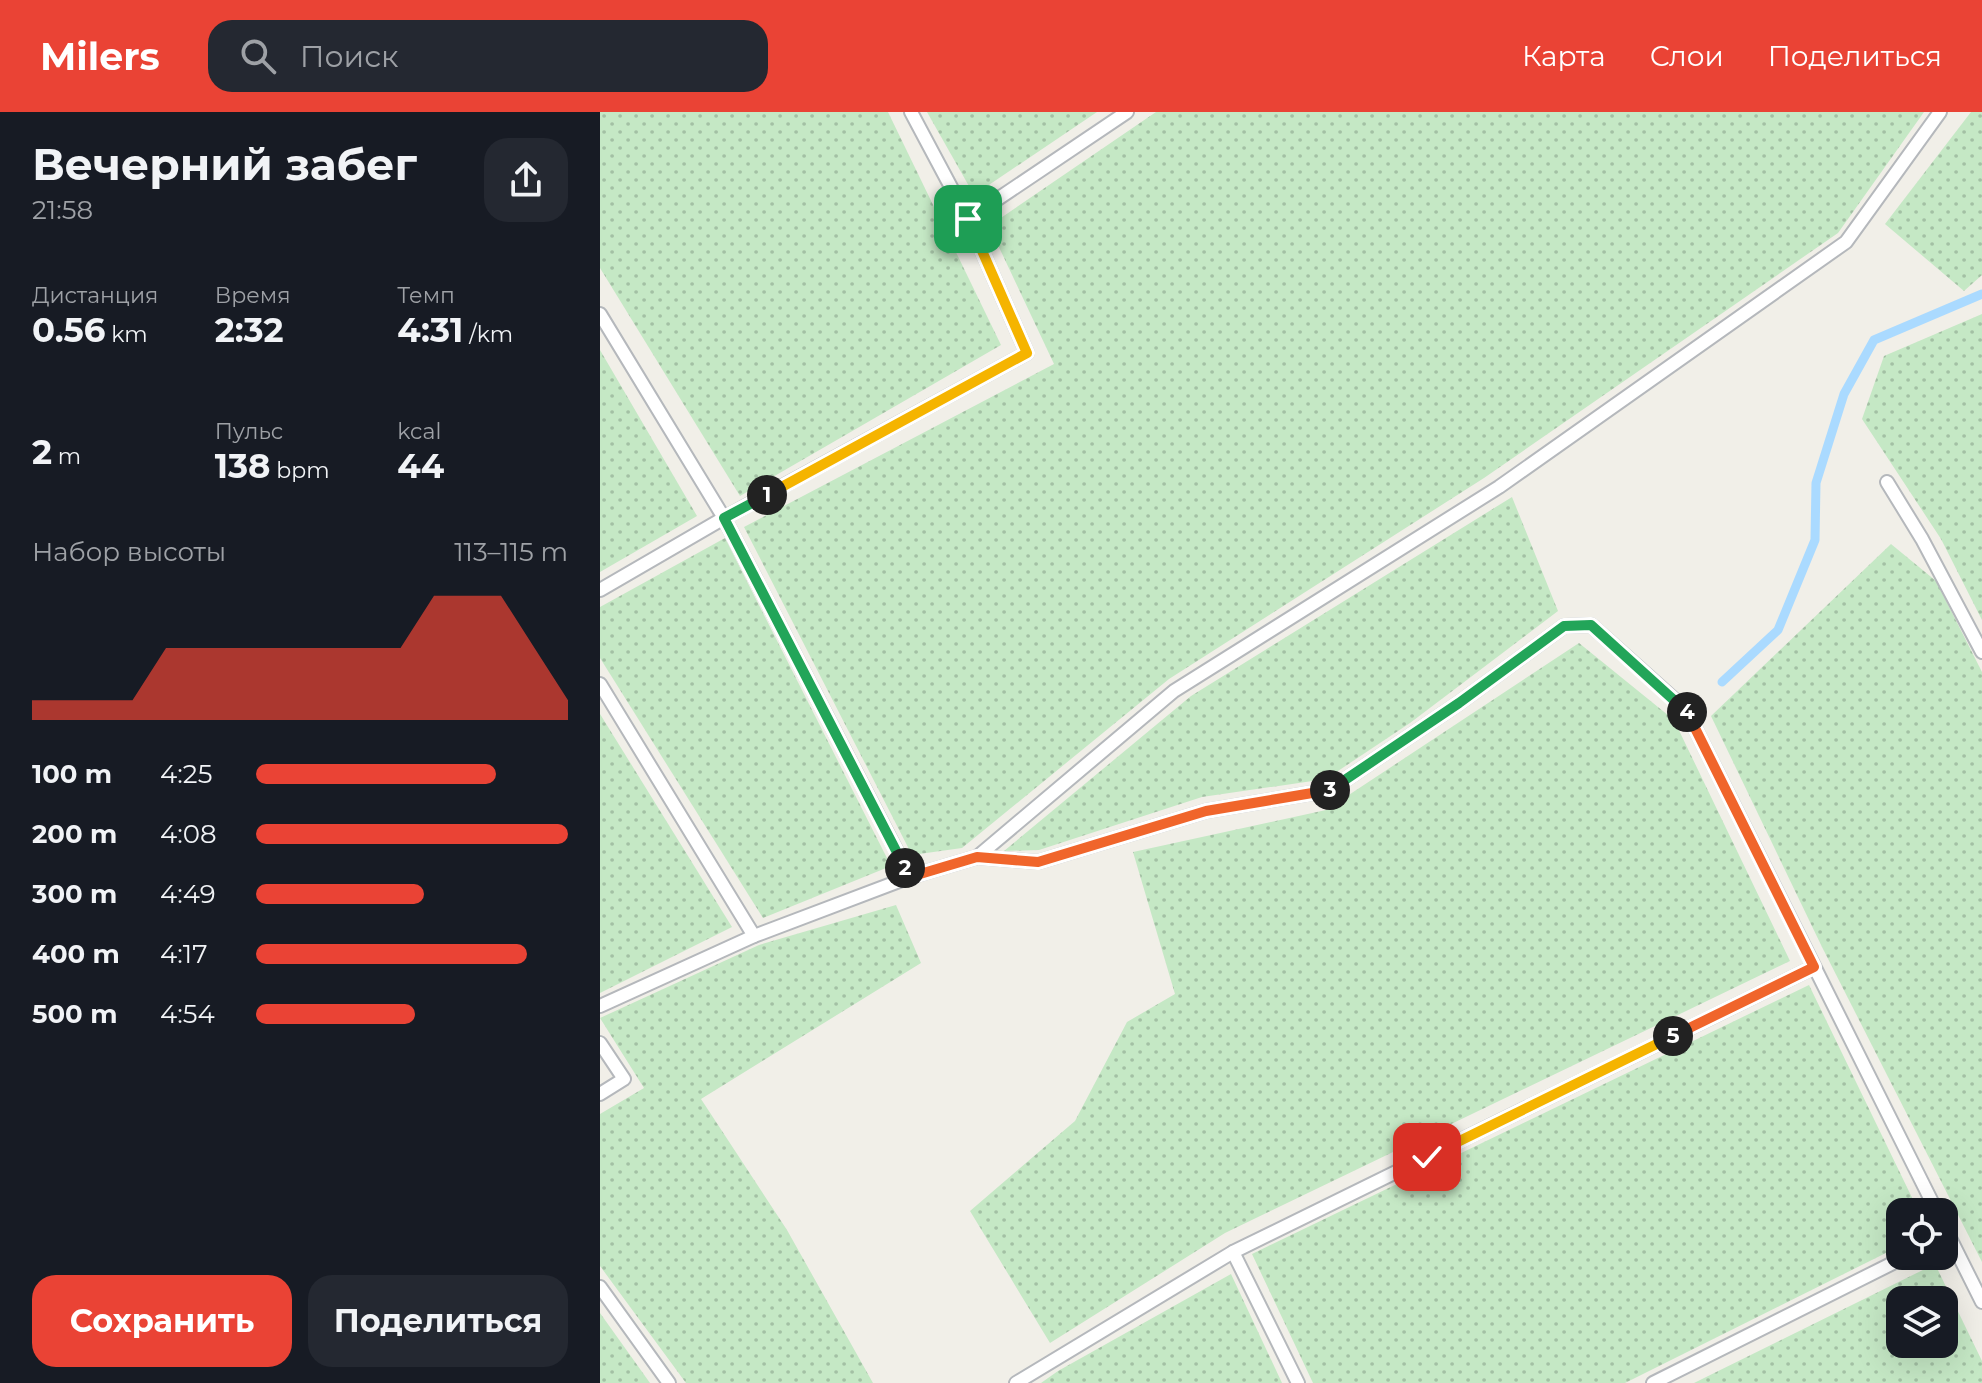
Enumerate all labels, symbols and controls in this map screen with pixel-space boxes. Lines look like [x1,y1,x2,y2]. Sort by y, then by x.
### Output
search box [208,20,768,92]
text: Milers [40,33,160,80]
icon: search [236,34,280,78]
text: Поиск [300,38,399,75]
text: Карта [1522,39,1606,73]
text: Слои [1650,39,1724,73]
text: Поделиться [1768,39,1942,73]
text: Вечерний забег [32,137,417,191]
button: share [484,138,568,222]
pin [934,185,1002,253]
text: 21:58 [32,194,93,226]
icon: arrive [946,197,990,241]
text: Дистанция [32,282,158,309]
text: Время [215,282,291,309]
text: Темп [397,282,455,309]
text: 0.56 [32,309,105,351]
text: 2:32 [215,309,284,351]
text: 4:31 [397,309,463,351]
text: km [105,321,148,348]
text: /km [463,321,513,348]
text: Пульс [215,418,283,445]
text: kcal [397,418,441,445]
text: 2 [32,431,52,473]
text: m [52,443,81,470]
text: 138 [215,445,271,487]
text: 44 [397,445,444,487]
text: bpm [271,457,330,484]
pin: 1 [747,475,787,515]
text: 1 [763,481,771,508]
text: Набор высоты [32,536,226,568]
text: 113–115 m [454,536,568,568]
pin: 4 [1667,692,1707,732]
text: 4 [1679,698,1695,725]
text: 100 m [32,758,112,790]
text: 4:25 [160,758,212,790]
pin: 3 [1310,770,1350,810]
text: 3 [1323,776,1337,803]
text: 200 m [32,818,117,850]
text: 4:08 [160,818,217,850]
pin: 2 [885,848,925,888]
text: 2 [899,854,911,881]
text: 300 m [32,878,117,910]
text: 4:49 [160,878,216,910]
text: 400 m [32,938,120,970]
text: 4:17 [160,938,208,970]
text: 500 m [32,998,117,1030]
text: 4:54 [160,998,215,1030]
pin: 5 [1653,1016,1693,1056]
text: 5 [1666,1022,1680,1049]
pin [1393,1123,1461,1191]
icon: check [1405,1135,1449,1179]
map controls [1886,1198,1958,1358]
button: locate [1886,1198,1958,1270]
button: Сохранить [32,1275,292,1367]
button: Поделиться [308,1275,568,1367]
button: layers [1886,1286,1958,1358]

